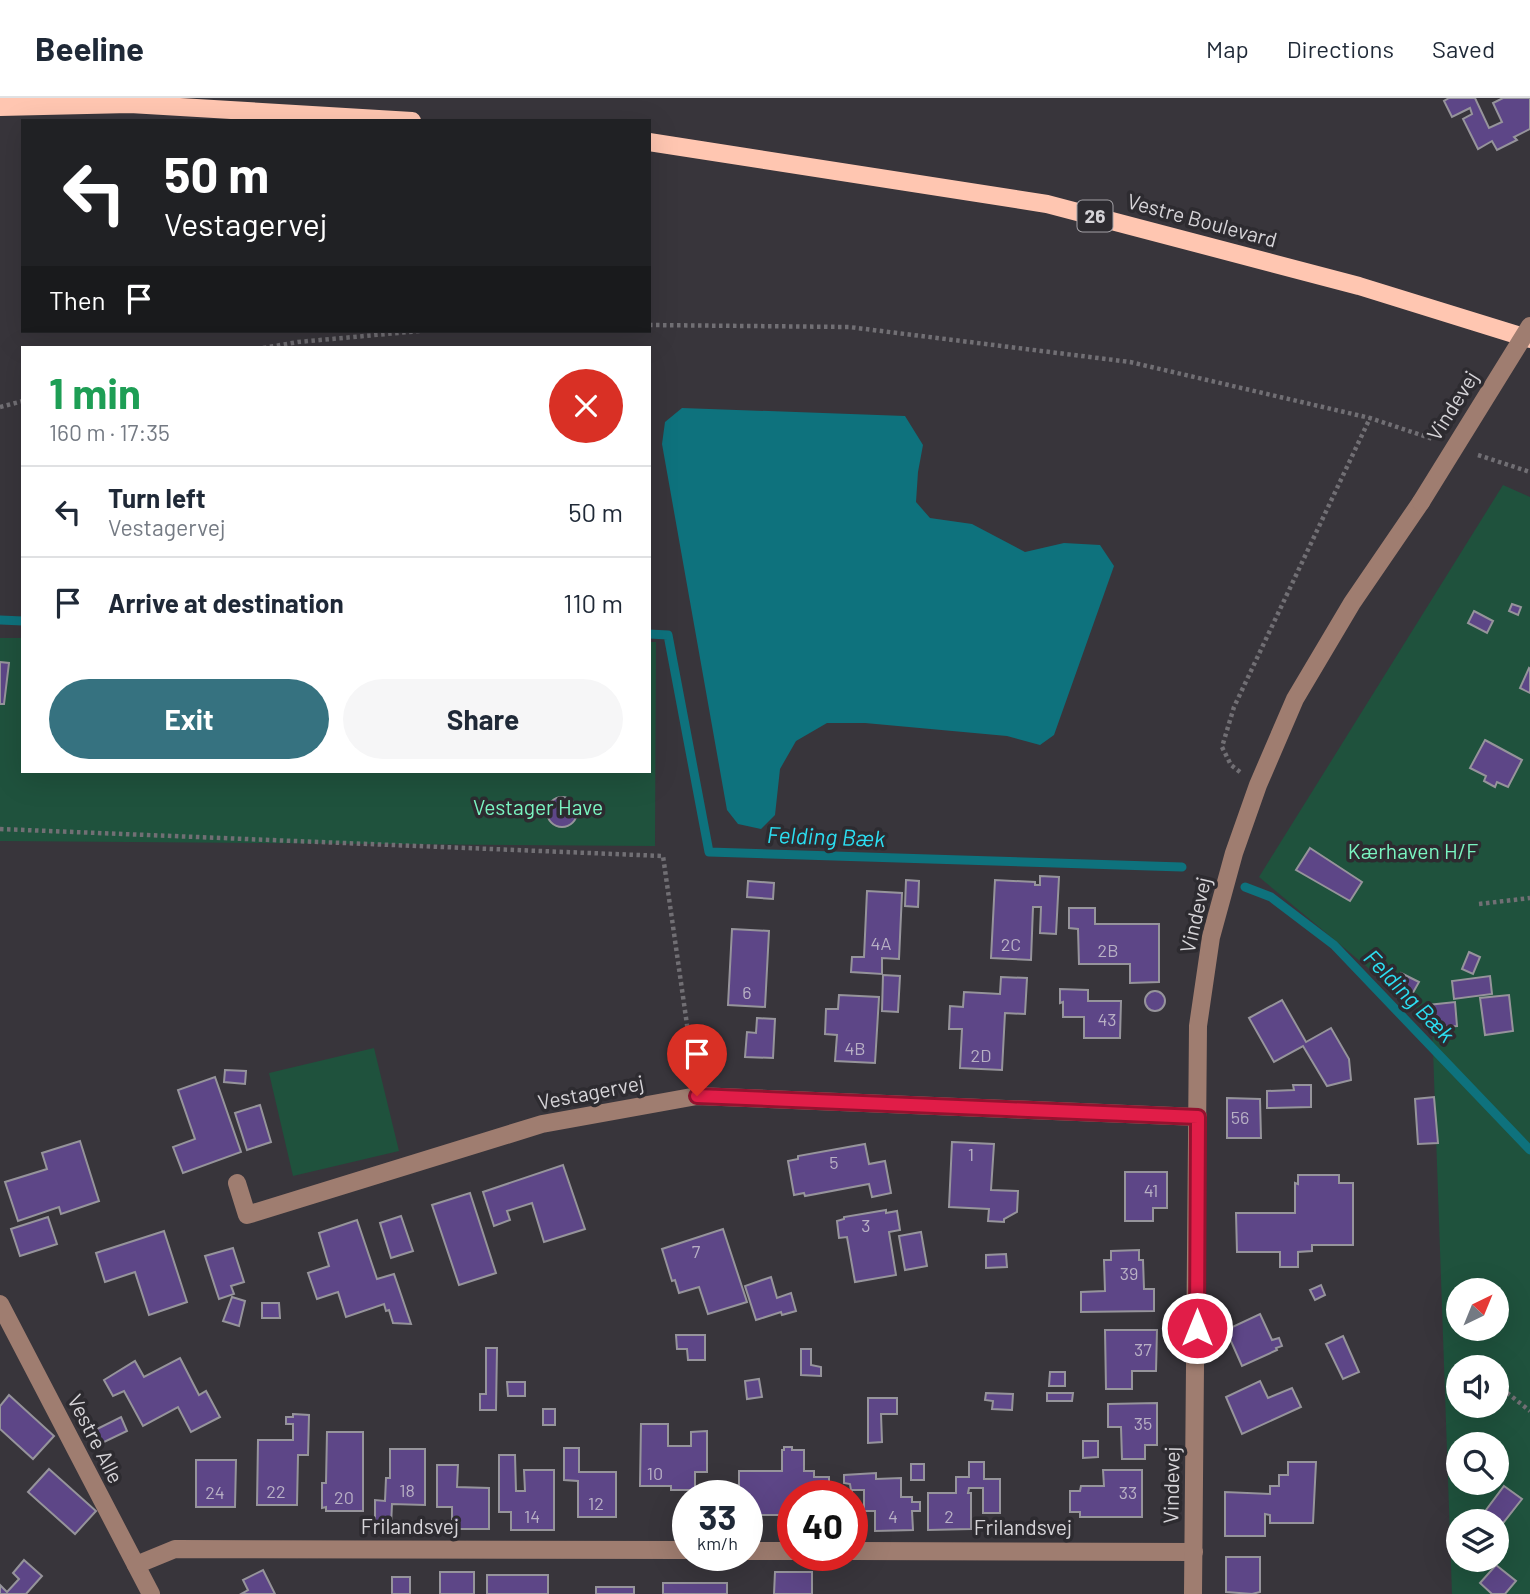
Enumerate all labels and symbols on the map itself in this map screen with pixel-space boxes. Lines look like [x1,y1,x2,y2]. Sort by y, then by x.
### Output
street label: Vestre Boulevard [1125,188,1280,252]
road number: 26 [1078,200,1112,232]
street label: Vindevej [1421,366,1483,445]
park label: Vestager Have [473,794,603,819]
water label: Felding Bæk [766,820,886,852]
park label: Kærhaven H/F [1348,838,1478,863]
street label: Vindevej [1174,874,1215,955]
house number: 4A [871,932,891,954]
house number: 2C [1001,933,1021,955]
house number: 2B [1098,939,1118,961]
water label: Felding Bæk [1358,943,1461,1048]
house number: 6 [742,981,752,1003]
house number: 43 [1097,1008,1117,1030]
pin [667,1024,727,1096]
house number: 4B [844,1037,866,1059]
house number: 2D [971,1044,991,1066]
street label: Vestagervej [536,1069,646,1114]
house number: 56 [1231,1106,1249,1128]
house number: 1 [968,1143,974,1165]
house number: 5 [829,1151,839,1173]
house number: 41 [1144,1179,1158,1201]
house number: 3 [861,1214,871,1236]
house number: 7 [692,1240,701,1262]
house number: 39 [1120,1262,1138,1284]
north arrow [1446,1278,1508,1340]
position arrow [1160,1291,1234,1365]
house number: 37 [1134,1338,1152,1360]
street label: Vestre Alle [63,1390,129,1487]
house number: 35 [1134,1412,1152,1434]
street label: Vindevej [1157,1446,1184,1524]
house number: 10 [647,1462,663,1484]
house number: 18 [399,1479,415,1501]
house number: 22 [266,1480,286,1502]
speed limit sign: 40 [777,1480,868,1571]
house number: 24 [205,1481,225,1503]
house number: 33 [1119,1481,1137,1503]
house number: 20 [334,1486,354,1508]
house number: 12 [588,1492,604,1514]
house number: 14 [524,1505,540,1527]
house number: 4 [888,1505,898,1527]
house number: 2 [944,1505,954,1527]
street label: Frilandsvej [361,1513,459,1538]
street label: Frilandsvej [974,1514,1072,1539]

